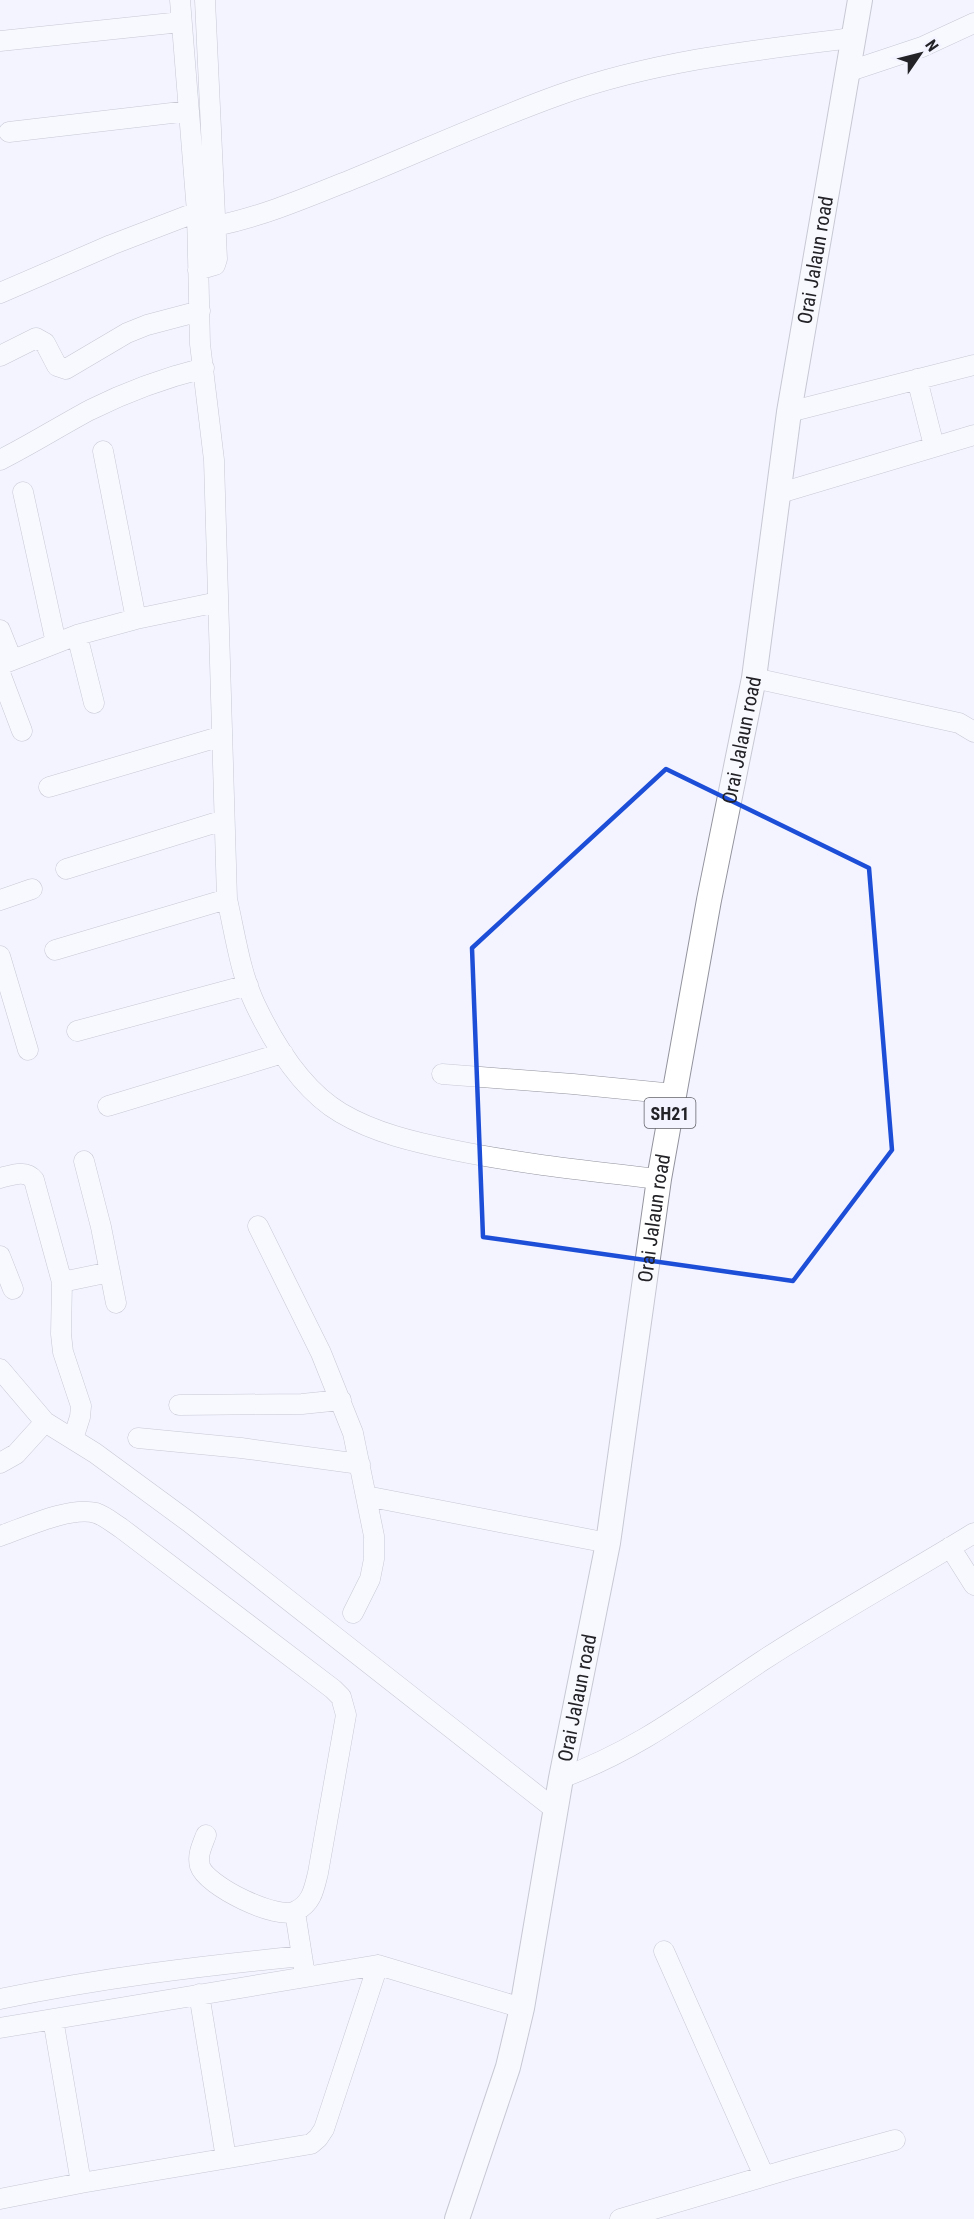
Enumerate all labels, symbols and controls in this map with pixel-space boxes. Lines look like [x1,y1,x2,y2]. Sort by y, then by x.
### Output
north arrow [890,24,950,84]
text: N [921,36,942,55]
street label: Orai Jalaun road [792,194,838,326]
street label: Orai Jalaun road [717,674,766,806]
road number: SH21 [644,1098,696,1128]
street label: Orai Jalaun road [633,1152,675,1284]
street label: Orai Jalaun road [553,1632,601,1764]

